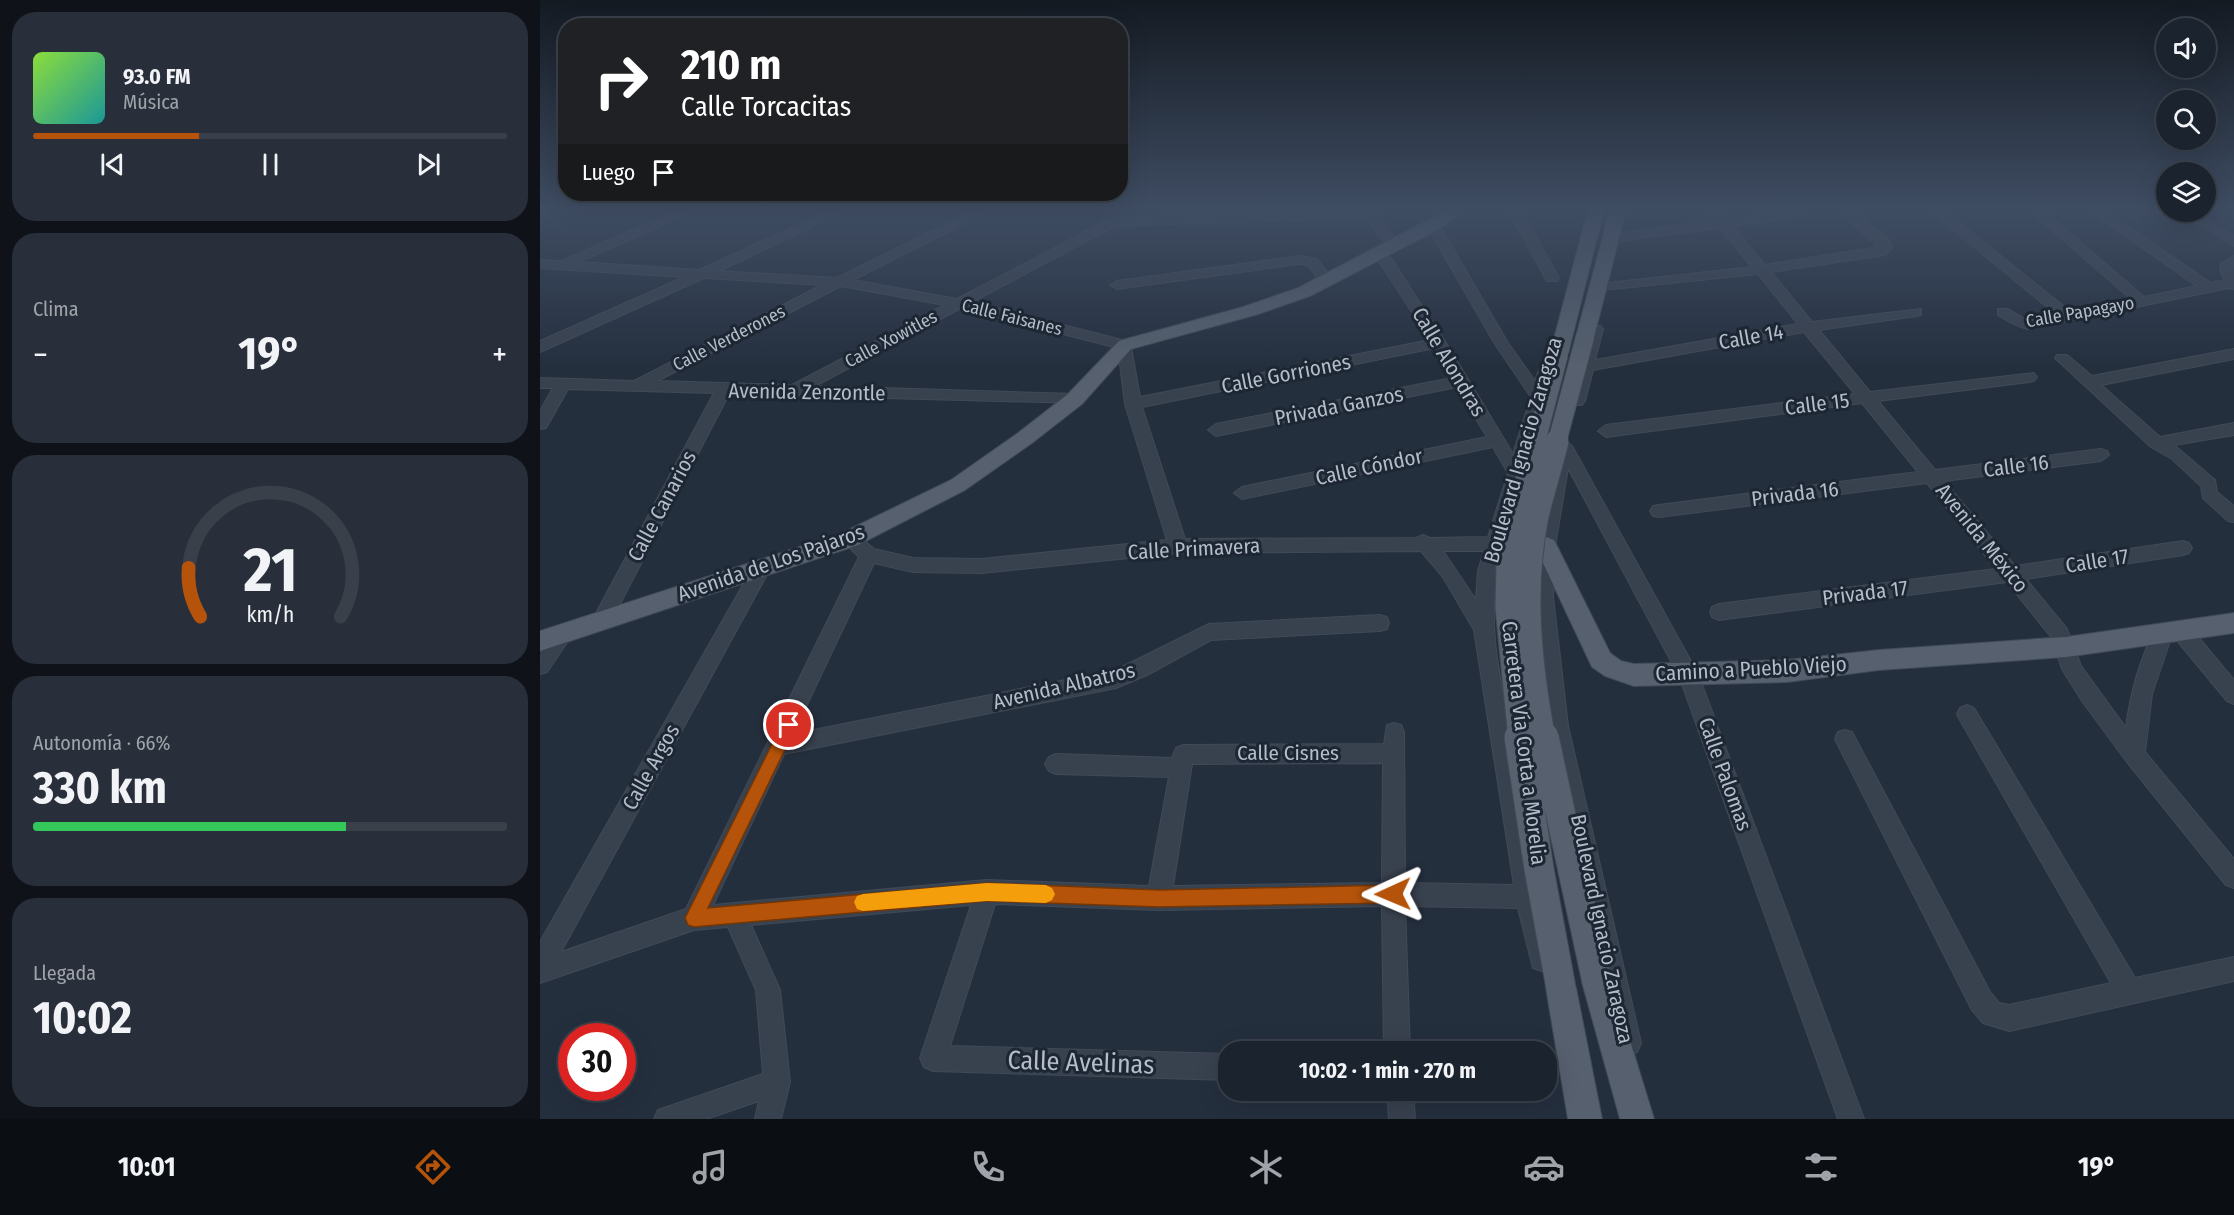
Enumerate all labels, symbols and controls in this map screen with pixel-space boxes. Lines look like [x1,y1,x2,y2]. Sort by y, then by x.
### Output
map controls [2156,18,2216,222]
button: sound [2156,18,2216,78]
text: 210 m [681,40,781,90]
icon: right [582,42,660,120]
text: 93.0 FM [123,63,191,90]
text: Música [123,90,179,114]
button: search [2156,90,2216,150]
text: Calle Torcacitas [681,91,851,123]
icon: previous [96,148,129,181]
icon: pause [254,148,287,181]
icon: next [412,148,445,181]
icon: arrive [647,156,680,189]
text: Luego [582,159,635,186]
button: layers [2156,162,2216,222]
street label: Calle Papagayo [2024,292,2136,332]
street label: Calle Faisanes [959,294,1065,340]
text: Clima [33,297,78,321]
street label: Calle Verderones [669,300,789,376]
street label: Calle Alondras [1406,303,1492,421]
street label: Calle Xowitles [841,305,941,373]
street label: Calle 14 [1717,319,1785,355]
text: 19° [238,327,302,381]
street label: Boulevard Ignacio Zaragoza [1478,334,1568,566]
text: − [33,335,48,375]
text: + [492,335,507,375]
street label: Calle Gorriones [1219,349,1353,399]
street label: Avenida Zenzontle [728,378,886,406]
street label: Privada Ganzos [1272,381,1406,431]
street label: Calle 15 [1783,387,1851,421]
street label: Calle Cóndor [1313,443,1426,491]
street label: Calle Canarios [622,446,702,566]
street label: Calle 16 [1982,449,2050,483]
street label: Privada 16 [1750,476,1840,512]
street label: Avenida México [1930,478,2034,598]
street label: Avenida de Los Pajaros [674,519,868,607]
text: 21 [242,533,297,608]
street label: Calle Primavera [1127,533,1261,565]
street label: Calle 17 [2064,543,2130,579]
street label: Privada 17 [1821,575,1909,611]
text: km/h [246,602,294,628]
street label: Carretera Vía Corta a Morelia [1496,620,1552,866]
street label: Camino a Pueblo Viejo [1655,651,1847,687]
street label: Avenida Albatros [990,657,1138,715]
pin [763,699,814,750]
icon: arrive [772,708,805,741]
street label: Calle Palomas [1693,714,1757,834]
street label: Calle Argos [617,719,685,815]
text: Autonomía · 66% [33,731,170,755]
street label: Calle Cisnes [1237,740,1339,766]
text: 330 km [33,761,167,815]
street label: Boulevard Ignacio Zaragoza [1565,812,1639,1046]
position arrow [1361,862,1425,926]
text: Llegada [33,961,96,985]
text: 10:02 [33,991,132,1045]
speed limit sign: 30 [558,1023,636,1101]
street label: Calle Avelinas [1007,1044,1155,1081]
text: 10:02 · 1 min · 270 m [1299,1057,1476,1084]
icon: directions [412,1146,454,1188]
icon: music [689,1146,731,1188]
icon: phone [967,1146,1009,1188]
icon: climate [1245,1146,1287,1188]
icon: car [1523,1146,1565,1188]
icon: filters [1800,1146,1842,1188]
text: 10:01 [118,1151,176,1183]
text: 19° [2078,1151,2116,1183]

